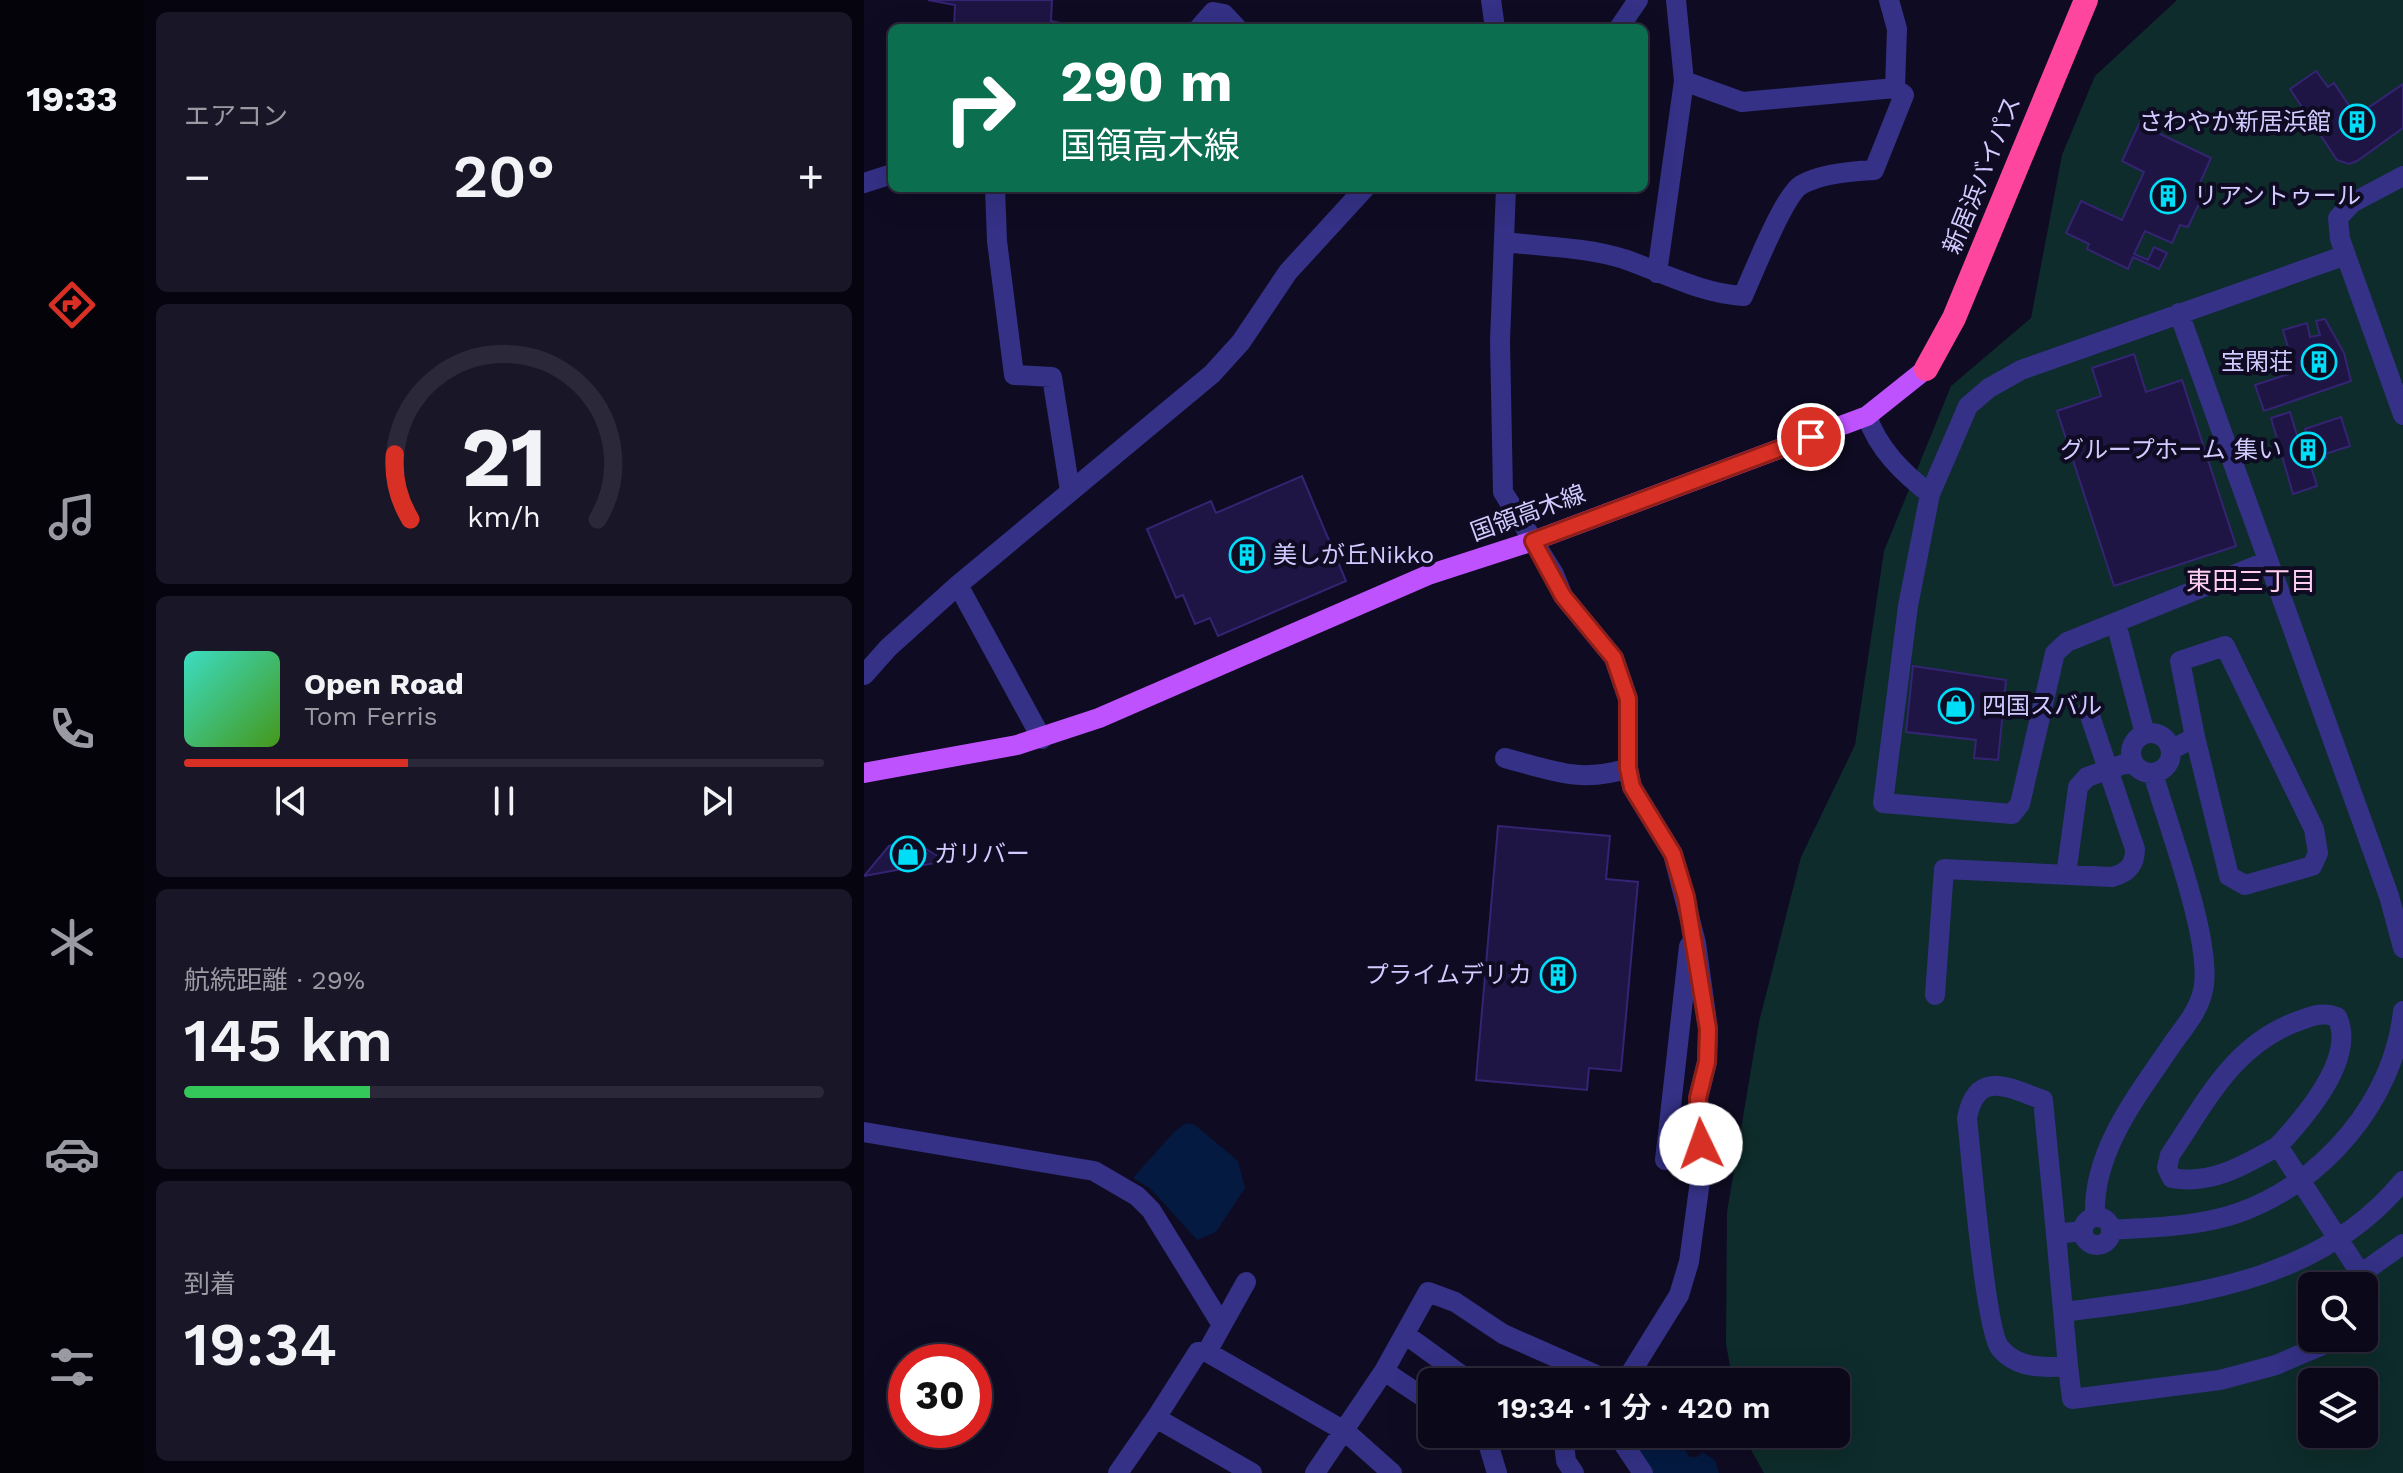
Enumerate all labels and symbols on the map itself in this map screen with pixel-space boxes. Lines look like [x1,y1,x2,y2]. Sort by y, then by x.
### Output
street label: 新居浜バイパス [1938,92,2026,258]
building icon: さわやか新居浜館 [2338,103,2376,141]
place label: さわやか新居浜館 [2139,108,2331,136]
building icon: リアントゥール [2149,177,2187,215]
place label: リアントゥール [2194,182,2361,210]
building icon: 宝閑荘 [2300,343,2338,381]
place label: 宝閑荘 [2221,348,2293,376]
pin [1777,403,1845,471]
building icon: グループホーム 集い [2289,431,2327,469]
place label: グループホーム 集い [2060,436,2282,464]
street label: 国領高木線 [1467,479,1589,547]
building icon: 美しが丘Nikko [1228,536,1266,574]
place label: 美しが丘Nikko [1273,541,1434,569]
district label: 東田三丁目 [2186,566,2316,596]
shop icon: 四国スバル [1937,687,1975,725]
place label: 四国スバル [1982,692,2102,720]
shop icon: ガリバー [889,835,927,873]
place label: ガリバー [934,840,1030,868]
building icon: プライムデリカ [1539,956,1577,994]
place label: プライムデリカ [1364,961,1532,989]
position arrow [1659,1102,1743,1186]
speed limit sign: 30 [888,1344,992,1448]

